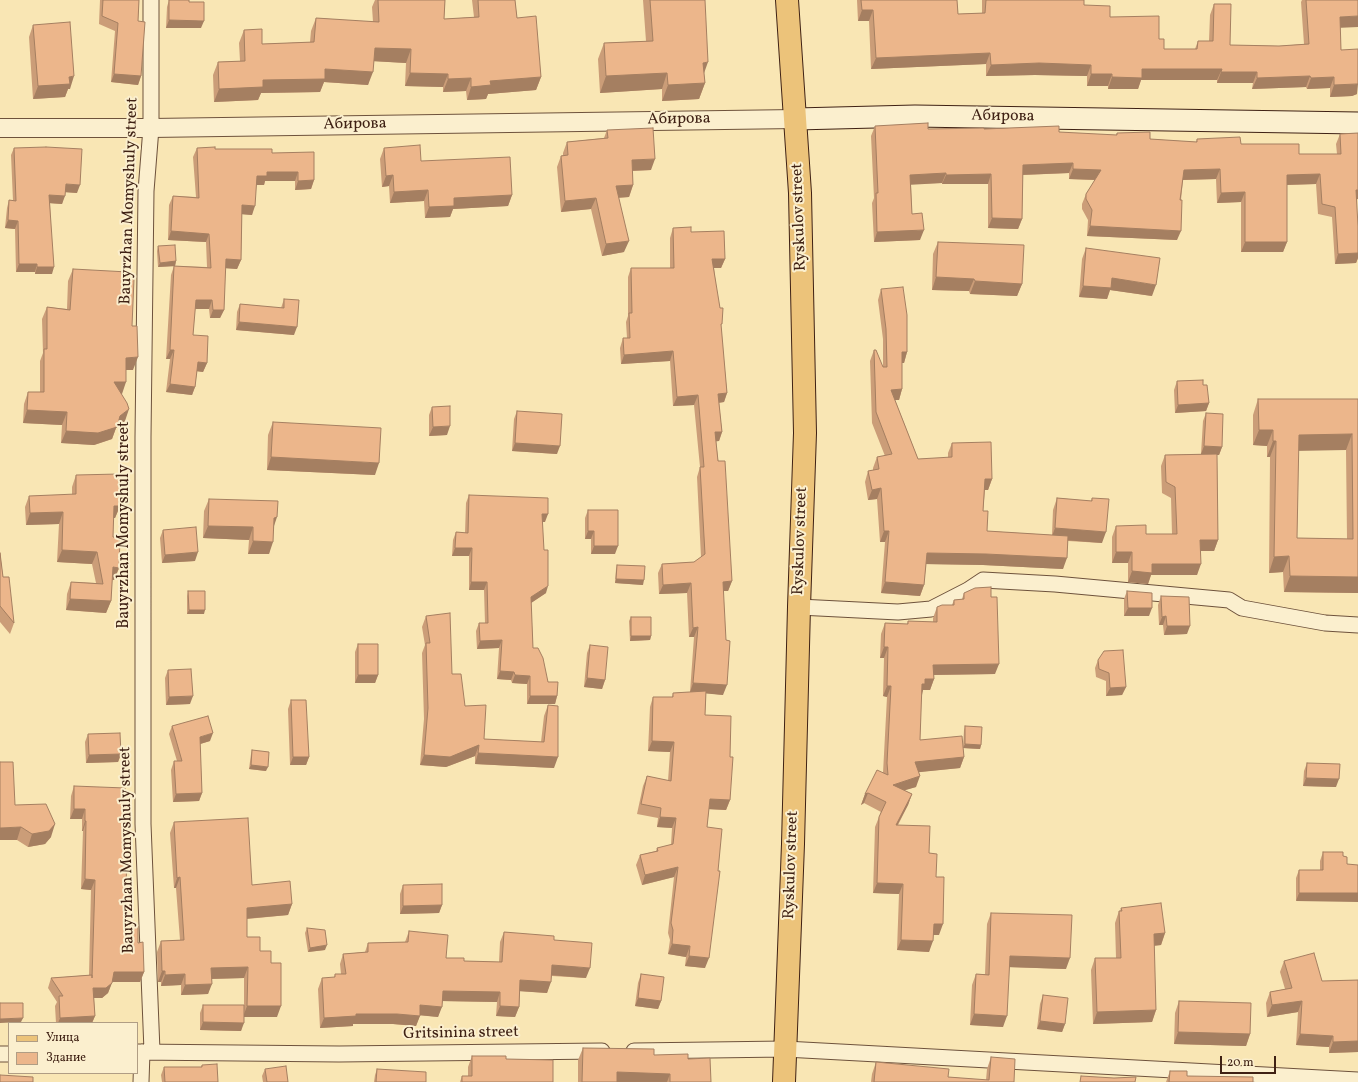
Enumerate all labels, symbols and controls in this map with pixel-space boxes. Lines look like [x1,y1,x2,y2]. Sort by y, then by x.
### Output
street label: Bauyrzhan Momyshuly street [117,97,143,305]
street label: Абирова [971,107,1035,127]
street label: Абирова [647,110,711,130]
street label: Абирова [323,115,387,135]
street label: Ryskulov street [789,163,811,271]
street label: Bauyrzhan Momyshuly street [115,421,135,629]
street label: Ryskulov street [790,487,812,595]
street label: Bauyrzhan Momyshuly street [117,746,139,954]
street label: Ryskulov street [781,811,803,919]
legend [8,1022,138,1074]
street label: Gritsinina street [403,1023,519,1045]
text: Улица [46,1030,79,1046]
scale bar [1222,1048,1278,1074]
text: Здание [46,1050,86,1066]
text: 20 m [1227,1055,1254,1071]

